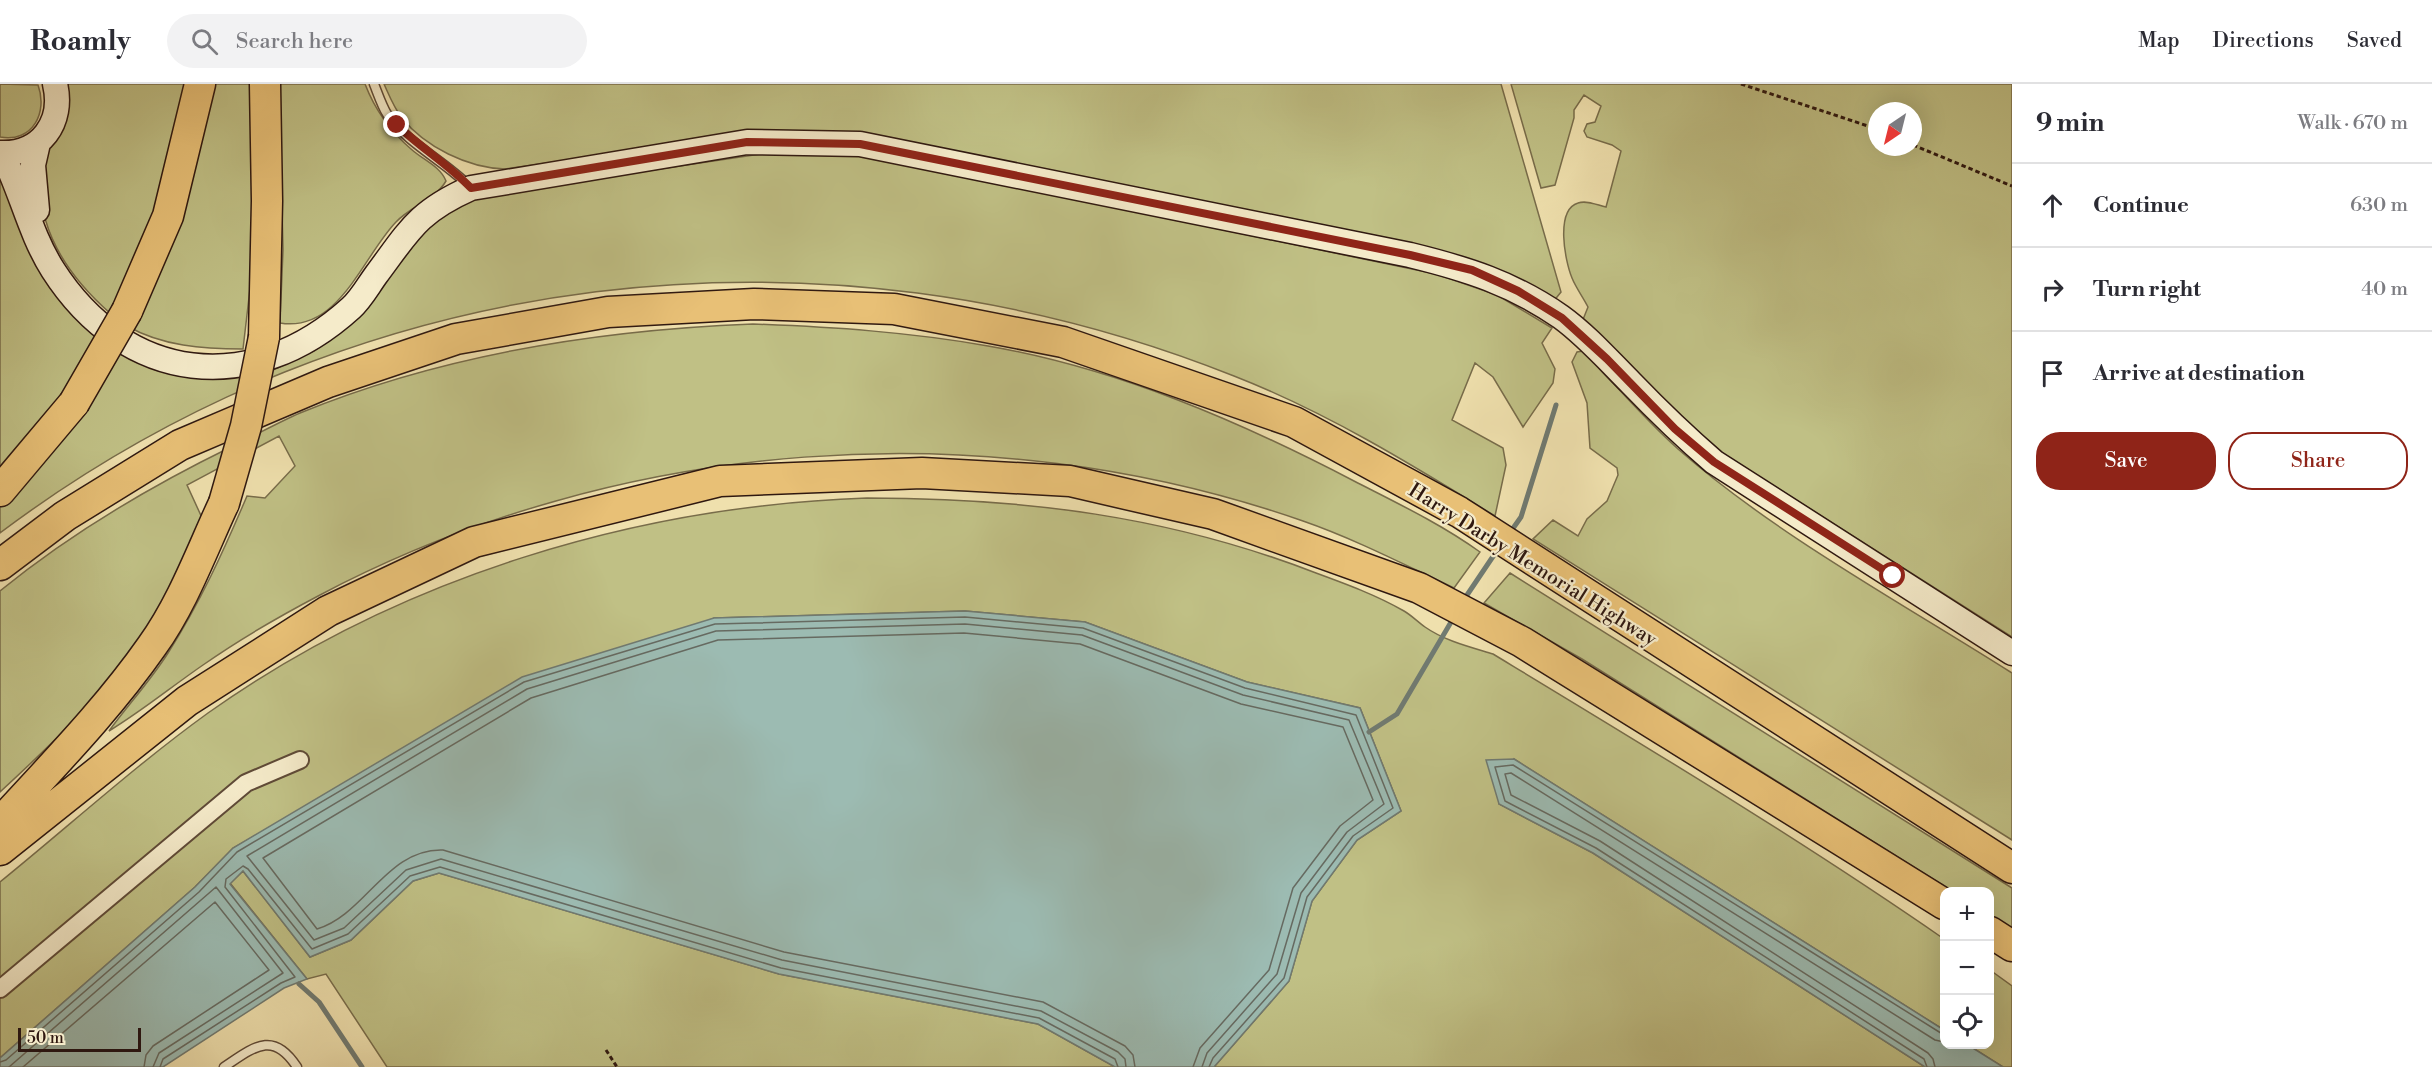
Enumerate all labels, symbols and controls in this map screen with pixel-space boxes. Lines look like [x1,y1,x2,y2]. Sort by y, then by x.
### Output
search box [167,14,587,68]
text: Roamly [30,24,131,59]
icon: search [188,25,221,58]
text: Search here [236,28,353,55]
text: Map [2138,28,2180,54]
text: Directions [2213,28,2314,54]
text: Saved [2347,28,2402,54]
north arrow [1868,102,1922,156]
text: 9 min [2036,107,2104,139]
route end [383,111,409,137]
text: Walk · 670 m [2298,111,2408,136]
icon: ahead [2036,189,2069,222]
text: Continue [2093,192,2189,219]
text: 630 m [2350,193,2408,218]
icon: right [2036,273,2069,306]
text: Turn right [2093,276,2201,303]
text: 40 m [2361,277,2408,302]
icon: arrive [2036,357,2069,390]
text: Arrive at destination [2093,360,2305,387]
button: Save [2036,432,2216,490]
button: Share [2228,432,2408,490]
street label: Harry Darby Memorial Highway [1403,478,1661,652]
route start [1879,562,1905,588]
map controls [1940,887,1994,1049]
button: + [1940,887,1994,941]
button: − [1940,941,1994,995]
button: locate [1940,995,1994,1049]
scale bar [18,1025,141,1052]
text: 50 m [27,1028,64,1048]

